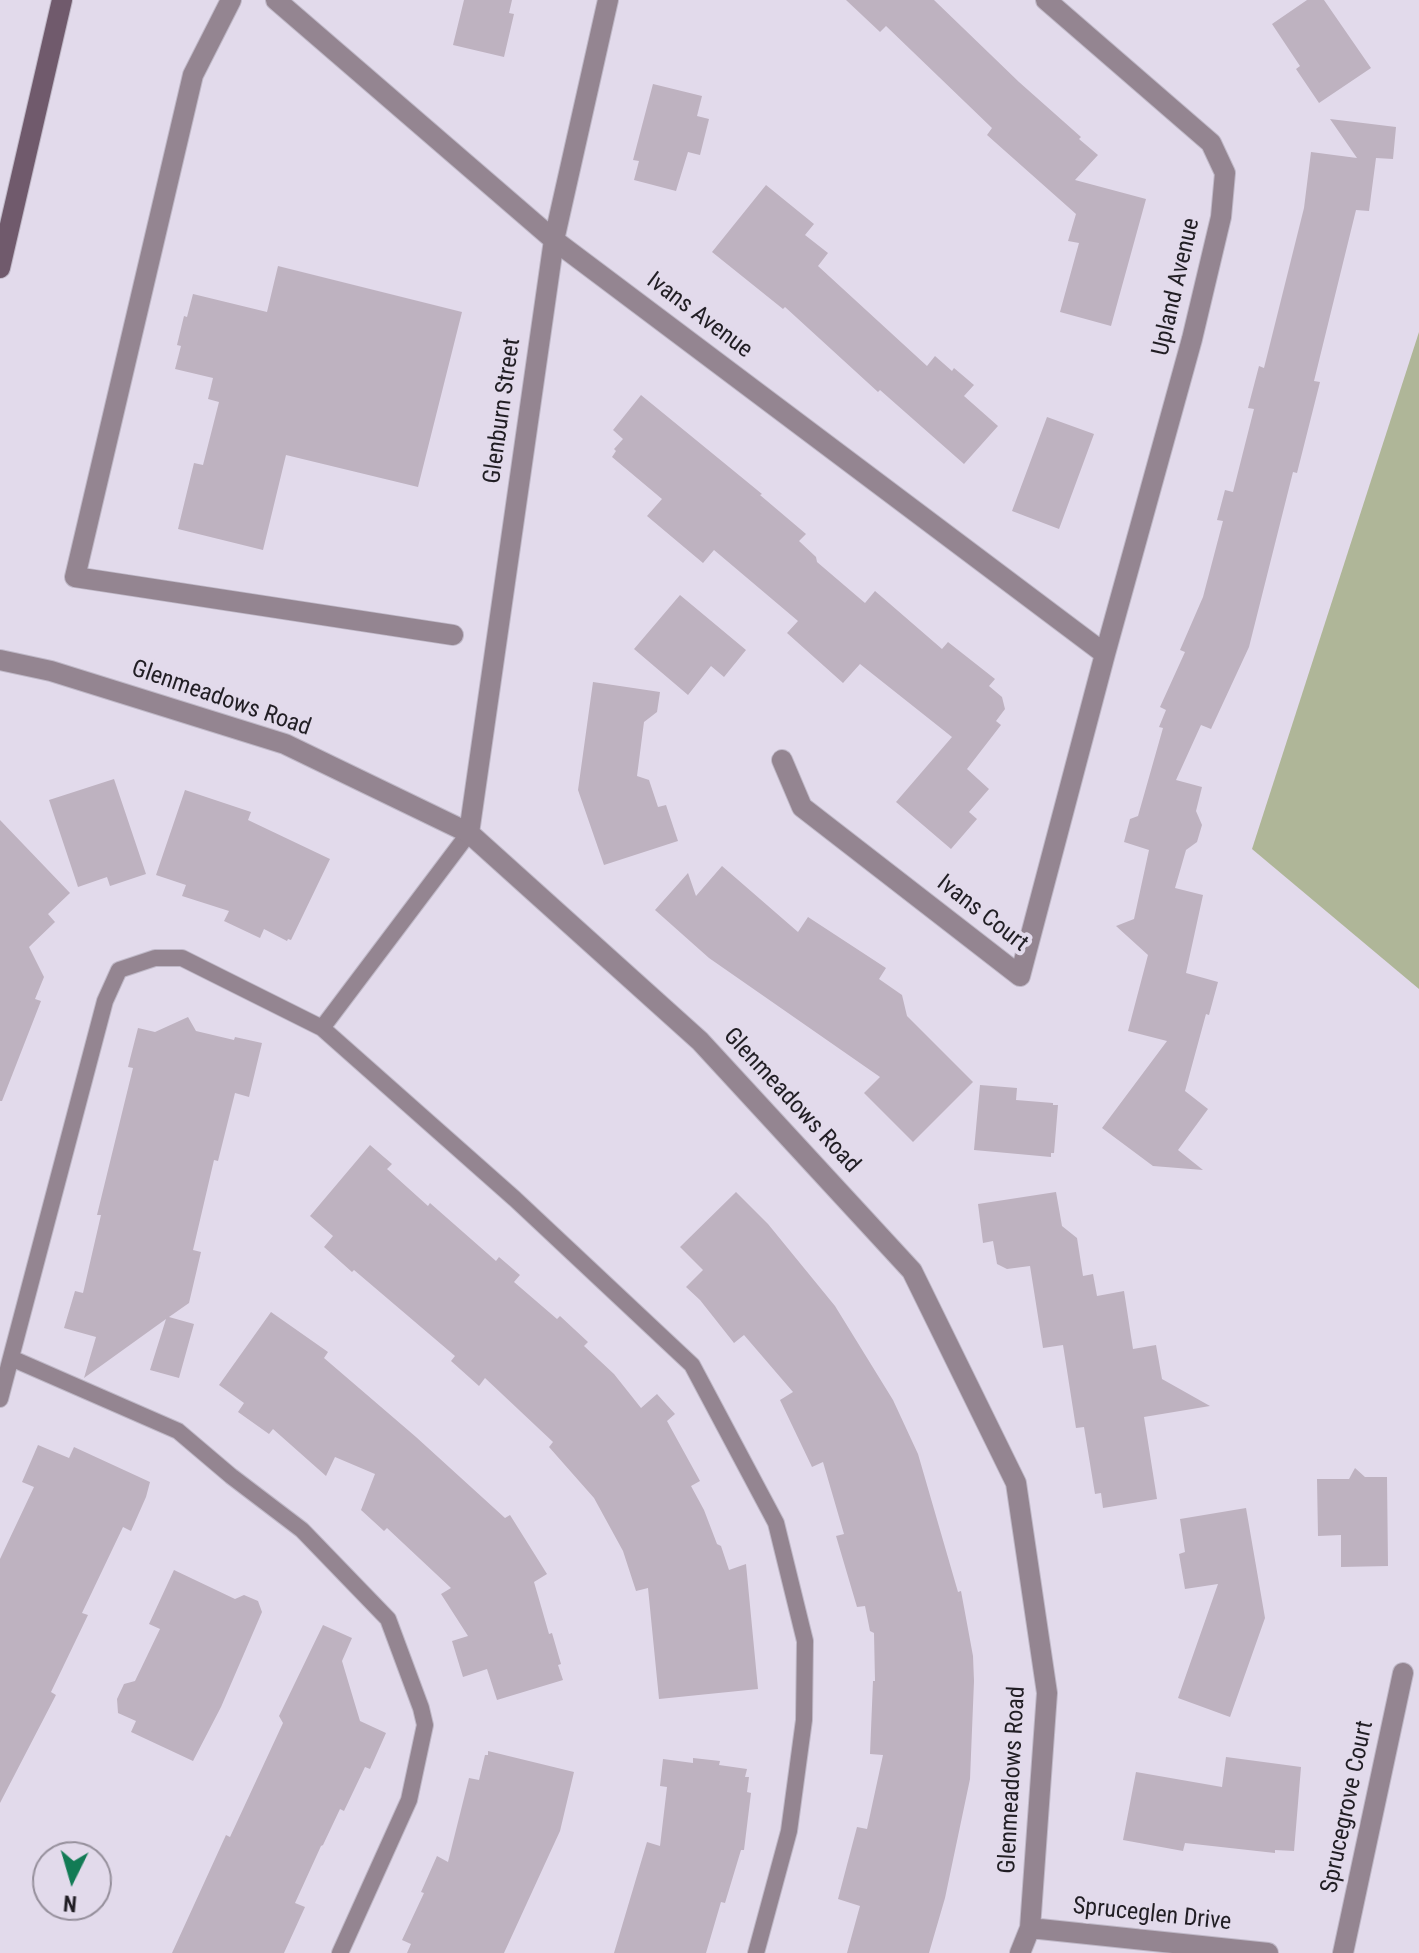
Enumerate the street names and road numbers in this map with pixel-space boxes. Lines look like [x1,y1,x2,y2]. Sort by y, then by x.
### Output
street label: Upland Avenue [1147,215,1207,359]
street label: Ivans Avenue [641,267,757,365]
street label: Glenburn Street [479,336,527,486]
street label: Glenmeadows Road [128,655,314,743]
street label: Ivans Court [931,869,1033,959]
street label: Glenmeadows Road [717,1023,865,1179]
street label: Glenmeadows Road [994,1686,1032,1874]
street label: Sprucegrove Court [1316,1718,1380,1896]
street label: Spruceglen Drive [1071,1892,1233,1938]

